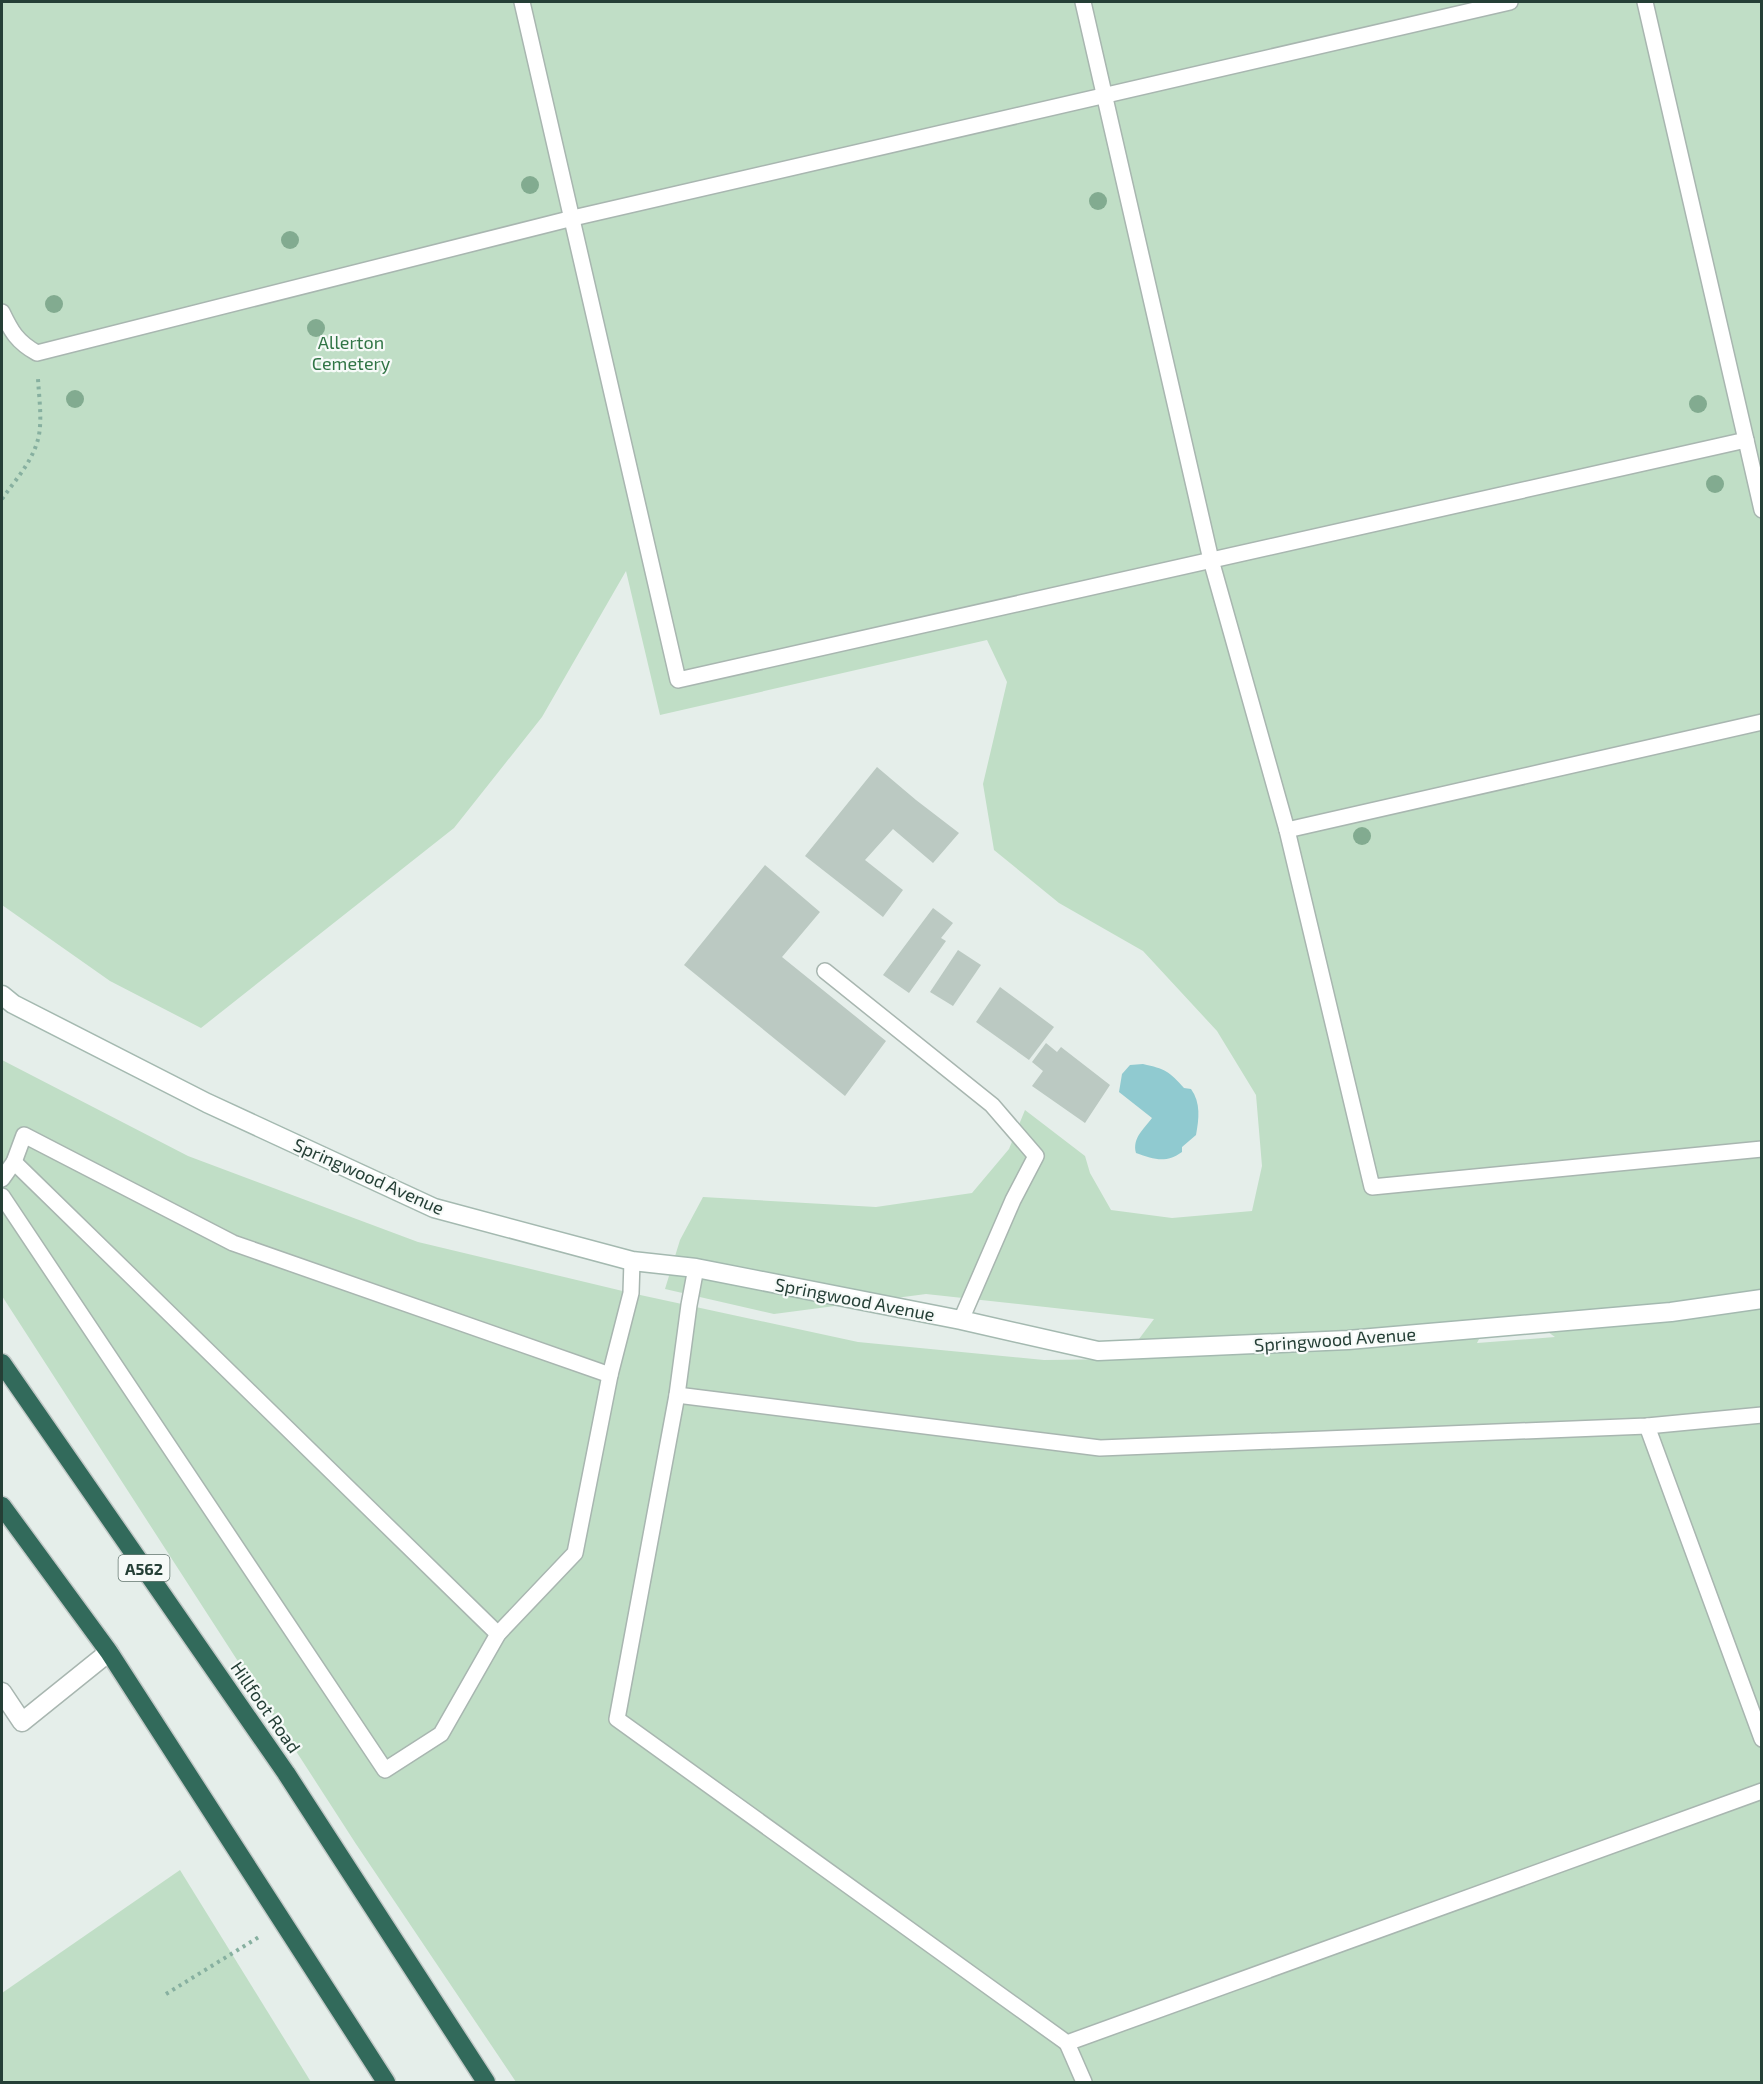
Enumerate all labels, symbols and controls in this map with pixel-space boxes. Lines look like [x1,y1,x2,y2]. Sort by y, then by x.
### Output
park label: Allerton Cemetery [312,331,391,374]
street label: Springwood Avenue [290,1133,448,1219]
street label: Springwood Avenue [773,1273,937,1325]
street label: Springwood Avenue [1253,1322,1417,1356]
road number: A562 [118,1555,170,1581]
street label: Hillfoot Road [226,1657,306,1757]

